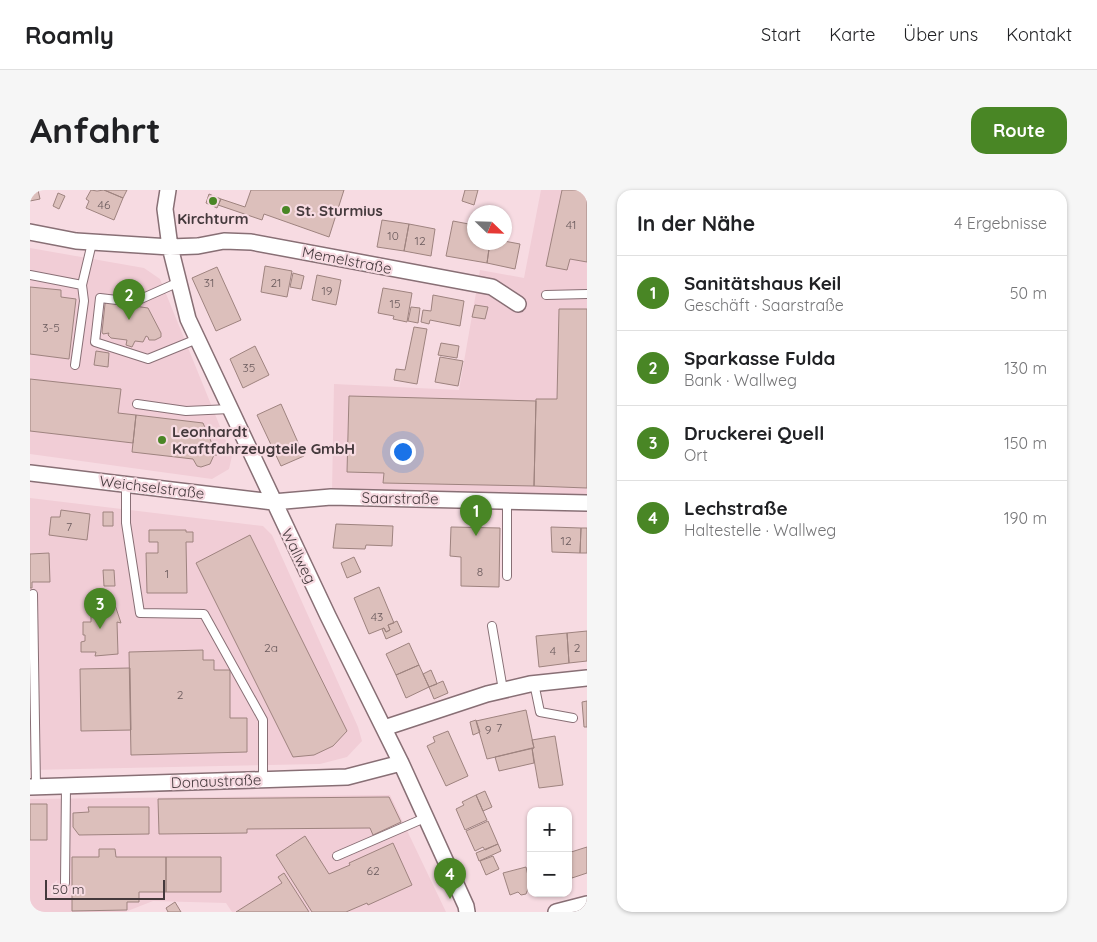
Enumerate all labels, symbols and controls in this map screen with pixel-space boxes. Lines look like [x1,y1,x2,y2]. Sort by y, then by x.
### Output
text: Roamly [25,20,114,50]
text: Start [761,23,801,46]
text: Karte [829,23,875,46]
text: Über uns [903,23,978,46]
text: Kontakt [1006,23,1072,46]
button: Route [971,107,1067,154]
text: Anfahrt [30,108,161,152]
marker: Kirchturm [207,195,219,207]
house number: 46 [98,197,111,212]
place label: St. Sturmius [296,201,383,220]
marker: St. Sturmius [280,204,292,216]
north arrow [467,205,512,250]
place label: Kirchturm [177,209,249,228]
text: In der Nähe [637,210,755,236]
text: 4 Ergebnisse [954,213,1047,233]
house number: 41 [566,217,576,232]
house number: 10 [387,228,399,243]
house number: 12 [414,233,426,248]
street label: Memelstraße [301,242,393,278]
text: Sanitätshaus Keil [684,271,841,295]
house number: 31 [204,275,214,290]
house number: 21 [270,275,282,290]
pin: 2 [113,279,145,320]
house number: 19 [321,283,333,298]
text: 1 [650,283,656,303]
text: 50 m [1010,283,1047,303]
text: Geschäft · Saarstraße [684,295,844,315]
house number: 15 [390,296,400,311]
house number: 3-5 [42,320,60,335]
text: Sparkasse Fulda [684,346,835,370]
text: 2 [648,358,658,378]
text: 130 m [1004,358,1047,378]
house number: 35 [243,360,255,375]
text: Bank · Wallweg [684,370,797,390]
text: Druckerei Quell [684,421,824,445]
place label: Leonhardt Kraftfahrzeugteile GmbH [172,422,355,458]
text: 3 [649,433,657,453]
text: 150 m [1004,433,1047,453]
marker: Leonhardt Kraftfahrzeugteile GmbH [156,434,168,446]
your location [390,439,416,465]
text: Ort [684,445,708,465]
street label: Weichselstraße [98,471,206,503]
street label: Saarstraße [361,488,439,508]
pin: 1 [460,495,492,536]
text: Lechstraße [684,496,788,520]
text: 4 [648,508,658,528]
text: 190 m [1004,508,1047,528]
house number: 7 [66,519,72,534]
text: Haltestelle · Wallweg [684,520,836,540]
street label: Wallweg [277,525,321,587]
house number: 12 [560,533,572,548]
house number: 8 [477,564,483,579]
house number: 1 [165,566,169,581]
pin: 3 [84,588,116,629]
house number: 43 [371,609,383,624]
house number: 2a [264,640,278,655]
house number: 2 [574,640,581,655]
house number: 4 [550,643,556,658]
house number: 2 [177,687,184,702]
house number: 7 [496,720,502,735]
house number: 9 [485,722,492,737]
street label: Donaustraße [170,770,262,792]
map controls [527,807,572,897]
button: + [527,807,572,852]
button: − [527,852,572,897]
pin: 4 [434,858,466,899]
house number: 62 [366,863,380,878]
scale bar [45,877,165,900]
text: 50 m [52,880,85,898]

